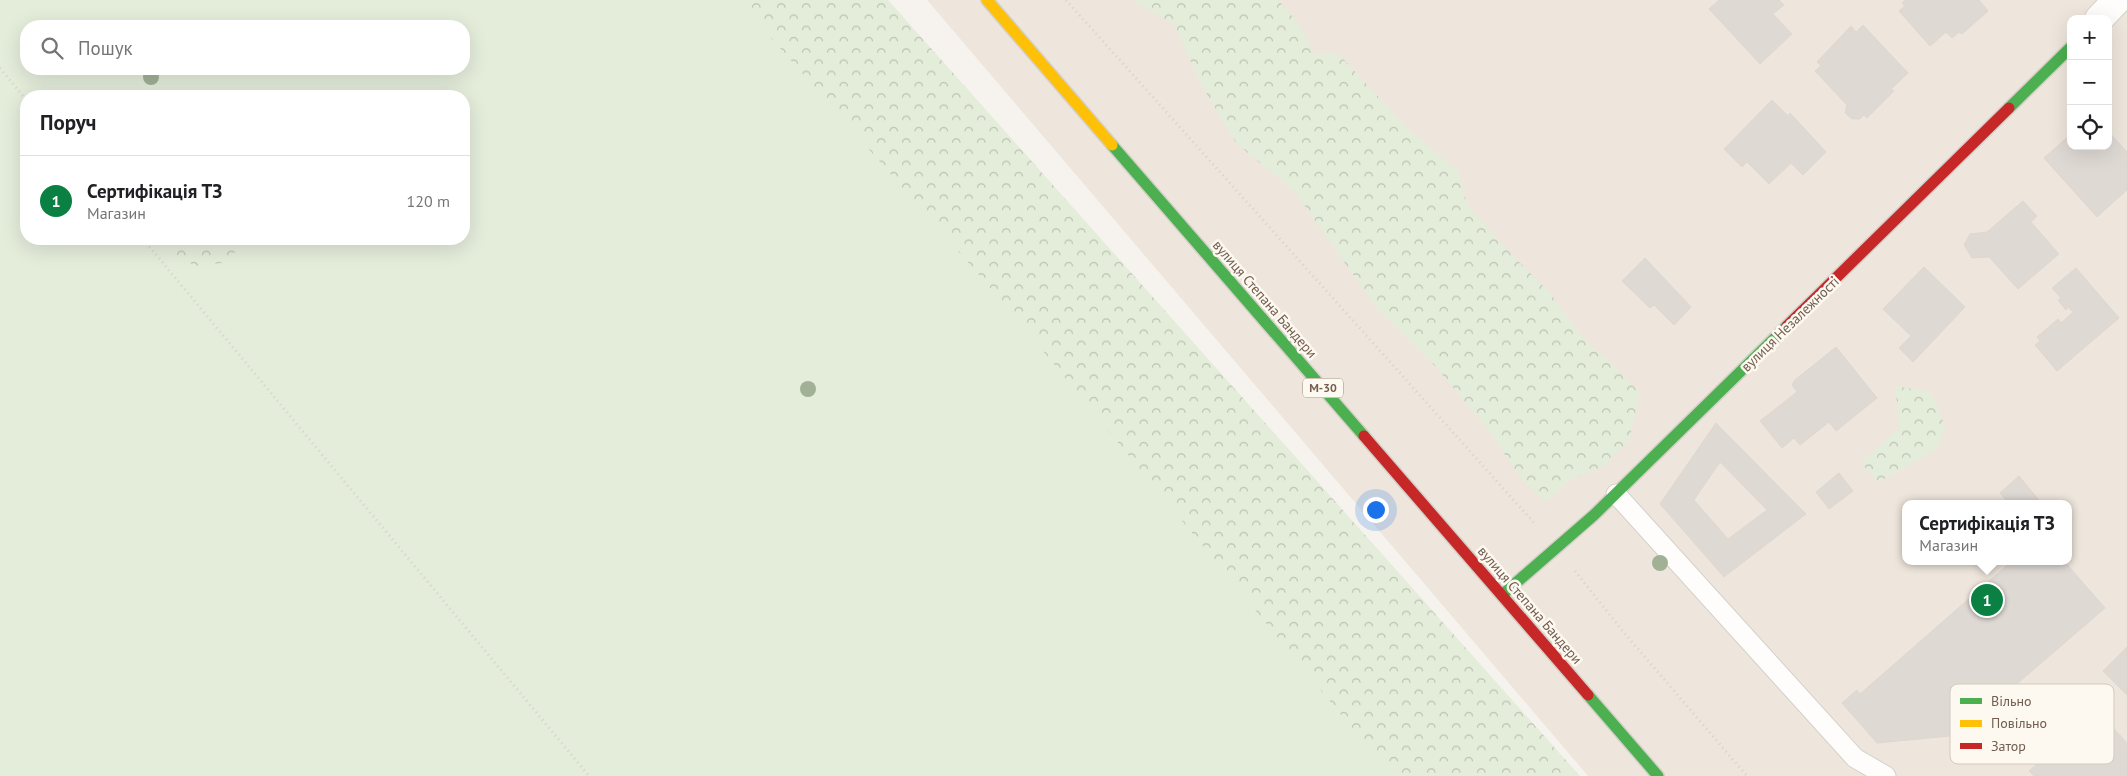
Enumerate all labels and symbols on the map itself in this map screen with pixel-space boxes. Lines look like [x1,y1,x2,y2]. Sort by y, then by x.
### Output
street label: вулиця Степана Бандери [1209,236,1321,362]
street label: вулиця Незалежності [1737,273,1843,375]
road number: М-30 [1303,378,1343,398]
your location [1363,497,1389,523]
street label: вулиця Степана Бандери [1474,542,1586,668]
pin: 1 [1971,581,2003,619]
legend [1950,684,2114,764]
text: Вільно [1991,692,2032,710]
text: Повільно [1991,714,2047,732]
text: Затор [1991,737,2026,755]

